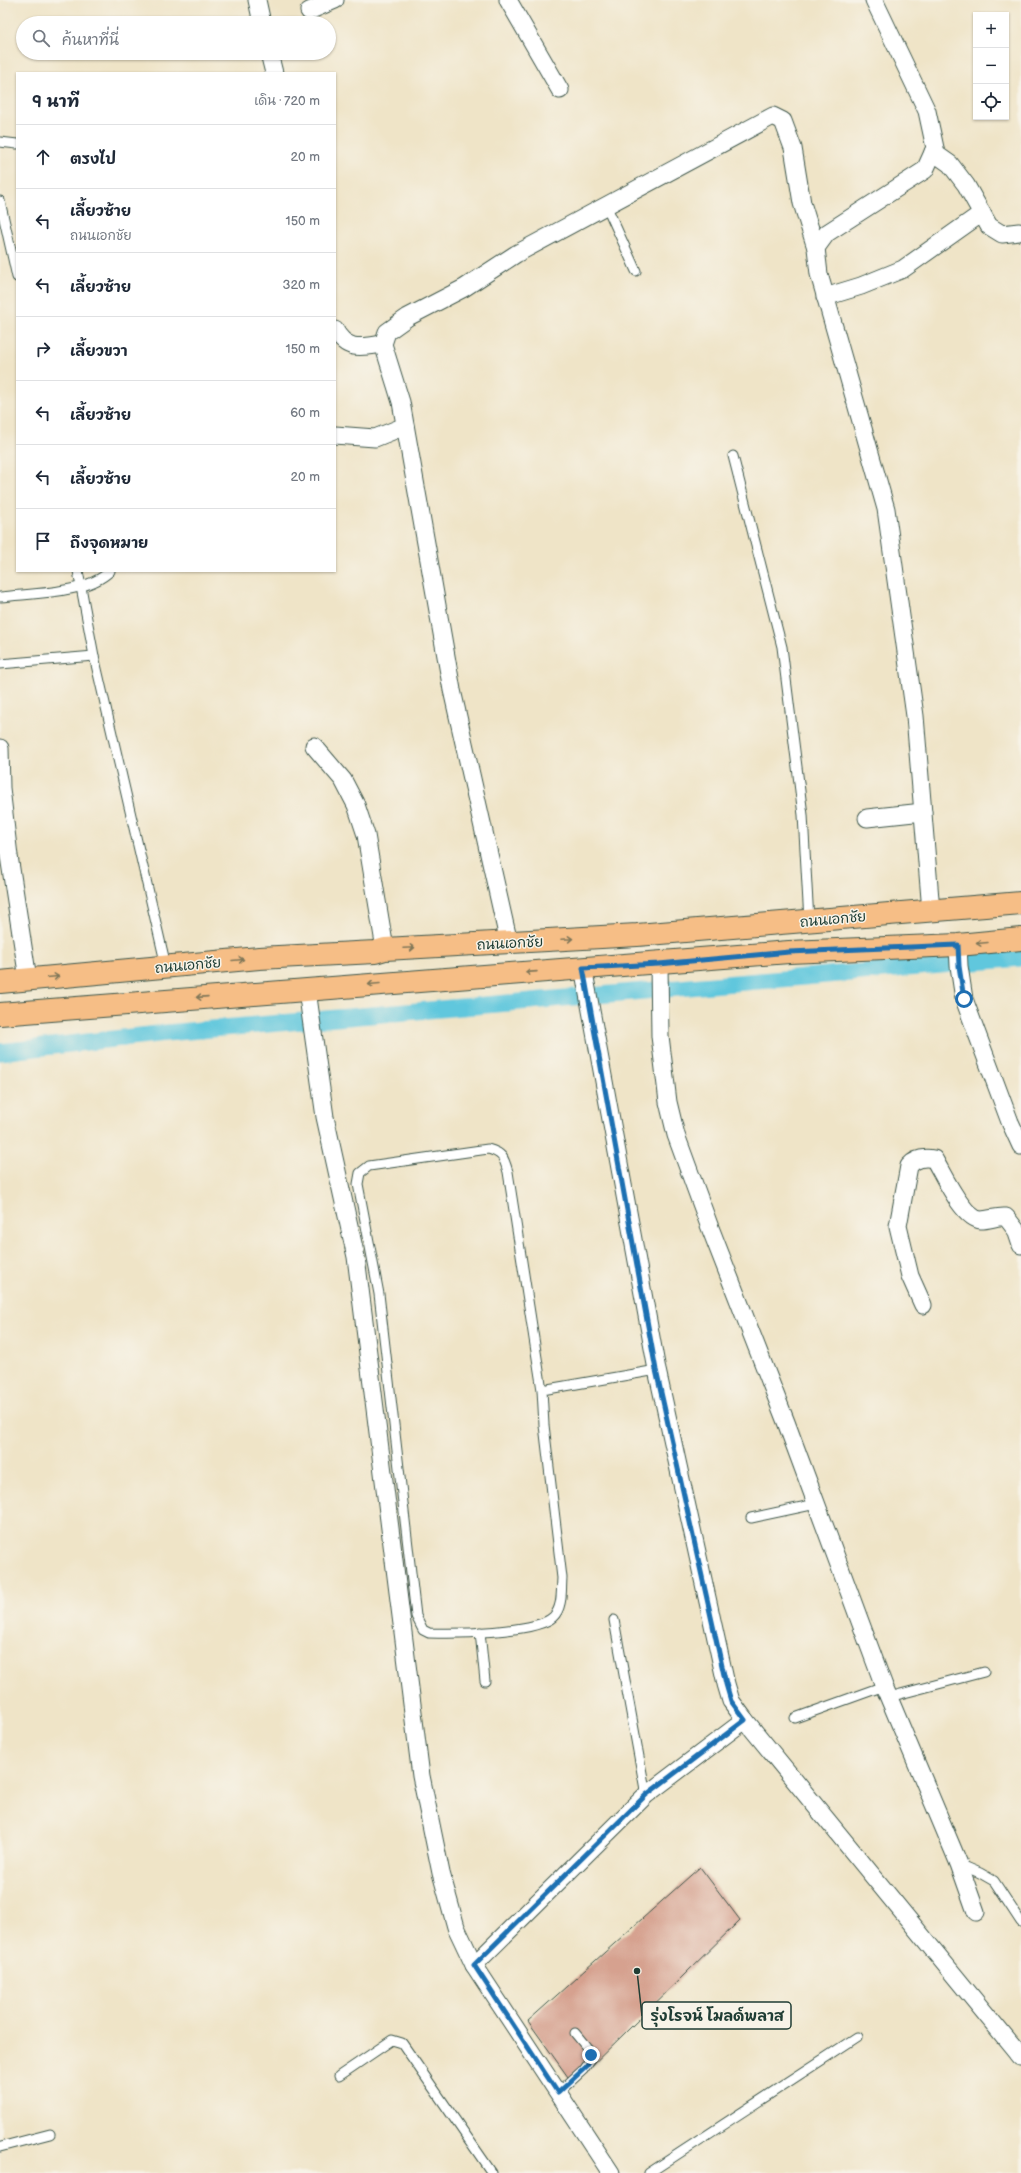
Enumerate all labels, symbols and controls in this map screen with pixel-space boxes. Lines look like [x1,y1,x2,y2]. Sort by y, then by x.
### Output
map controls [973,12,1009,120]
button: + [973,12,1009,48]
search box [16,16,336,60]
icon: search [30,27,52,49]
text: ค้นหาที่นี่ [62,31,119,50]
button: − [973,48,1009,84]
button: locate [973,84,1009,120]
text: 9 นาที [32,92,79,112]
text: เดิน · 720 m [254,93,320,109]
icon: ahead [32,146,54,168]
text: 20 m [290,149,320,165]
text: ตรงไป [70,150,116,169]
text: เลี้ยวซ้าย [70,202,131,221]
icon: left [32,210,54,232]
text: 150 m [286,213,320,229]
text: ถนนเอกชัย [70,228,132,244]
icon: left [32,274,54,296]
text: 320 m [282,277,320,293]
text: เลี้ยวซ้าย [70,278,131,297]
icon: right [32,338,54,360]
text: 150 m [286,341,320,357]
text: เลี้ยวขวา [70,342,128,361]
icon: left [32,402,54,424]
text: 60 m [290,405,320,421]
text: เลี้ยวซ้าย [70,406,131,425]
icon: left [32,466,54,488]
text: 20 m [290,469,320,485]
text: เลี้ยวซ้าย [70,470,131,489]
icon: arrive [32,530,54,552]
text: ถึงจุดหมาย [70,534,148,553]
street label: ถนนเอกชัย [799,908,867,931]
street label: ถนนเอกชัย [476,933,544,954]
one-way arrow [560,936,573,943]
one-way arrow [976,939,989,946]
one-way arrow [402,944,415,951]
street label: ถนนเอกชัย [154,954,222,977]
one-way arrow [231,957,244,964]
one-way arrow [525,968,538,975]
one-way arrow [46,973,59,981]
one-way arrow [368,981,381,988]
route start [955,990,973,1008]
one-way arrow [196,994,209,1001]
callout: รุ่งโรจน์ โมลด์พลาส [642,2002,791,2029]
text: รุ่งโรจน์ โมลด์พลาส [651,2006,785,2027]
route end [582,2046,600,2064]

